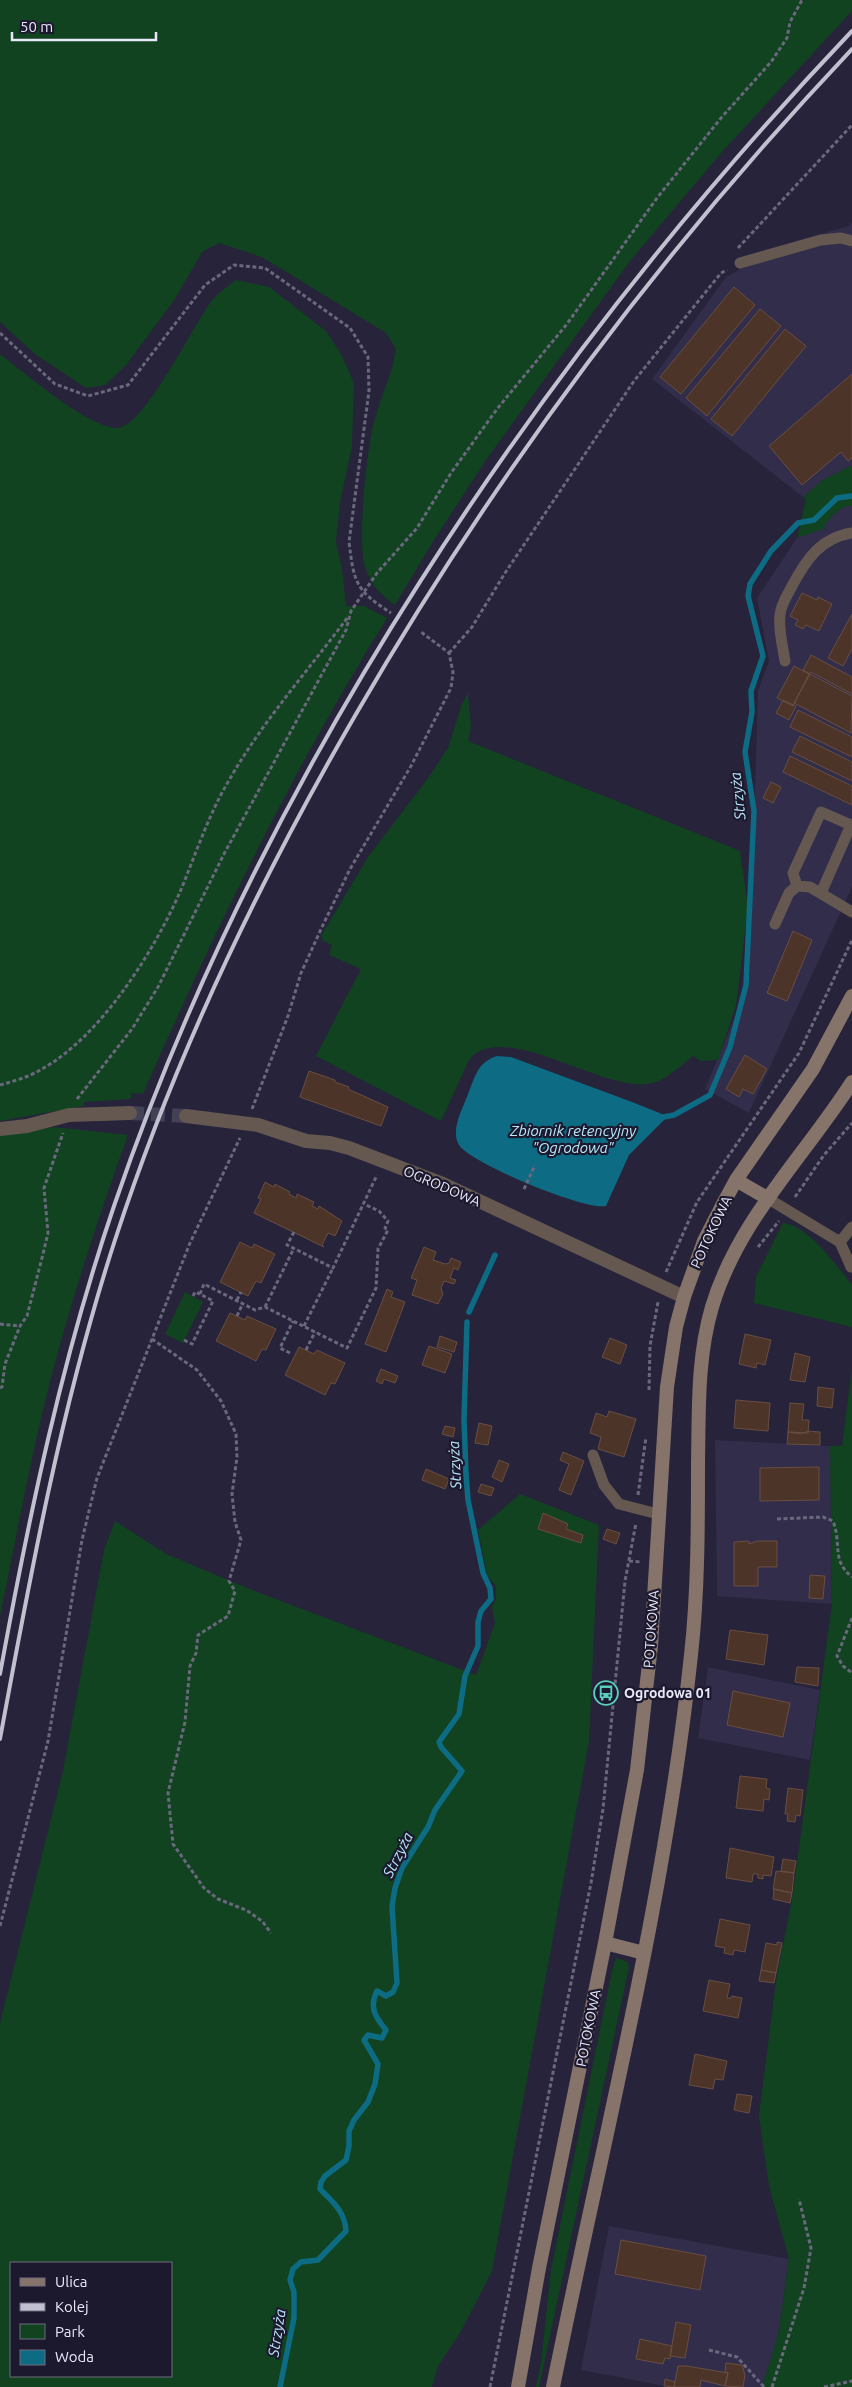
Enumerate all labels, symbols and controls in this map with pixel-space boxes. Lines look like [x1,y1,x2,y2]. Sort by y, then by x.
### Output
scale bar [12,10,156,42]
text: 50 m [20,18,53,35]
water label: Strzyża [727,771,749,822]
water label: Zbiornik retencyjny "Ogrodowa" [509,1122,637,1156]
street label: OGRODOWA [401,1163,483,1209]
street label: POTOKOWA [687,1193,735,1271]
water label: Strzyża [445,1441,464,1490]
street label: POTOKOWA [640,1589,662,1669]
bus stop icon: Ogrodowa 01 [593,1680,619,1706]
place label: Ogrodowa 01 [624,1685,712,1701]
water label: Strzyża [379,1830,416,1881]
street label: POTOKOWA [573,1988,603,2068]
legend [10,2262,172,2377]
text: Ulica [55,2273,87,2290]
text: Kolej [55,2298,89,2315]
water label: Strzyża [264,2308,289,2359]
text: Park [55,2323,85,2340]
text: Woda [55,2348,94,2365]

